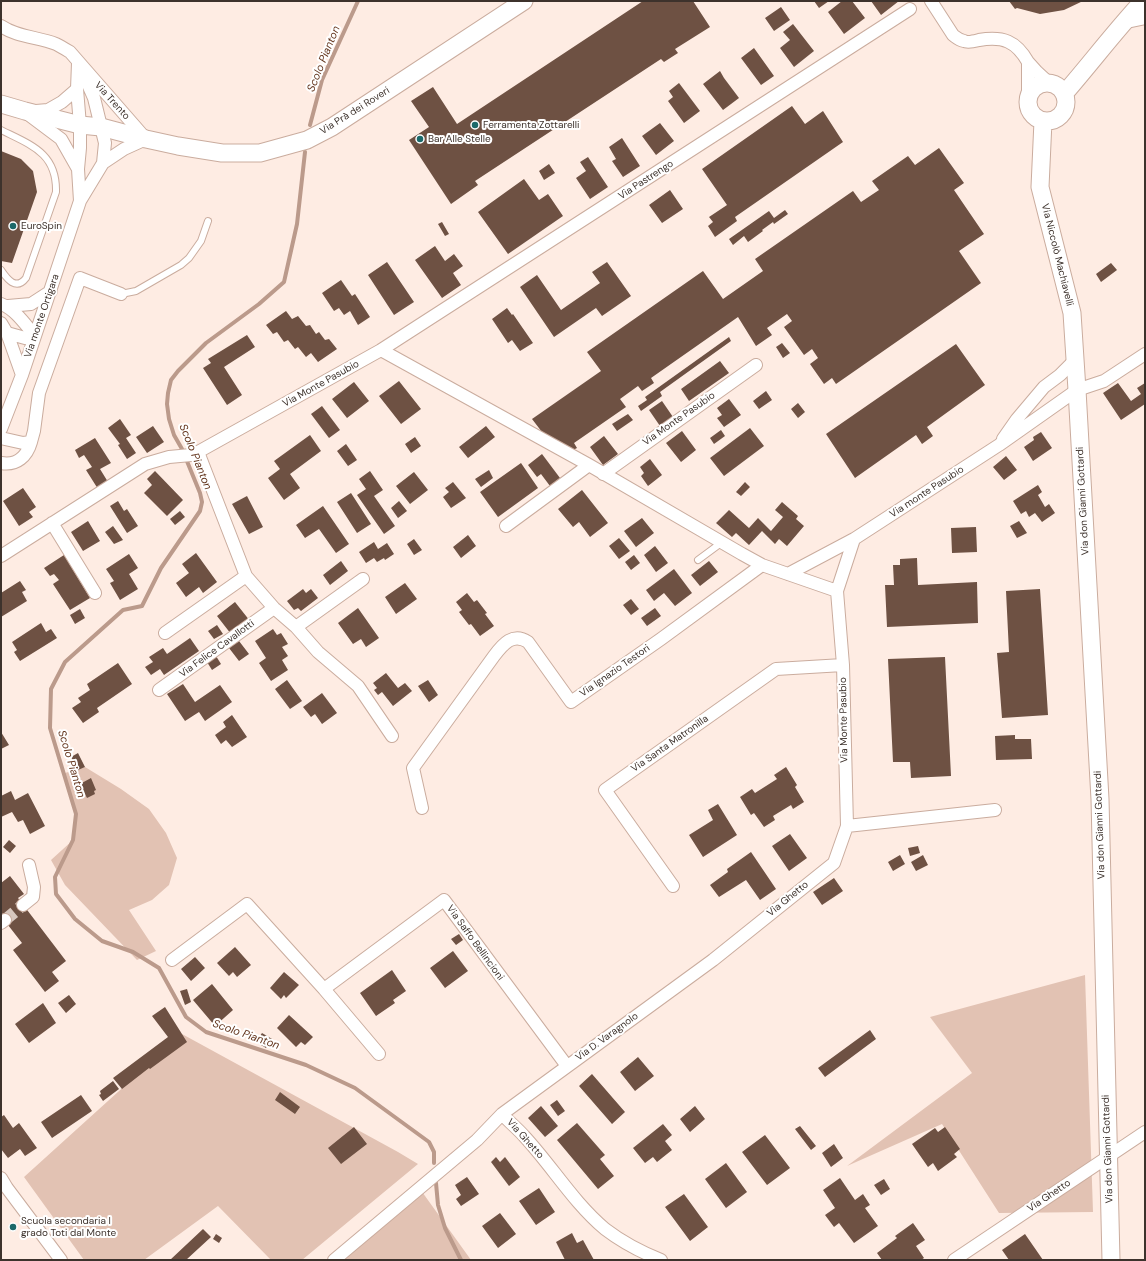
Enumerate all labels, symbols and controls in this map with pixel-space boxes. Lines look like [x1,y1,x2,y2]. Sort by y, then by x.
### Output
water label: Scolo Pianton [305,24,343,94]
street label: Via Trento [92,80,132,122]
street label: Via Prà dei Roveri [318,85,392,137]
place label: Ferramenta Zottarelli [483,119,579,131]
marker: Ferramenta Zottarelli [470,120,480,130]
place label: Bar Alle Stelle [428,133,491,145]
marker: Bar Alle Stelle [415,134,425,144]
street label: Via Pastrengo [616,158,676,202]
street label: Via Niccolò Machiavelli [1038,203,1076,307]
place label: EuroSpin [21,220,62,232]
marker: EuroSpin [8,221,18,231]
street label: Via monte Ortigara [22,273,62,359]
street label: Via Monte Pasubio [281,358,361,410]
street label: Via Monte Pasubio [640,389,718,449]
water label: Scolo Pianton [176,422,214,492]
street label: Via don Gianni Gottardi [1074,447,1092,555]
street label: Via monte Pasubio [888,463,966,521]
street label: Via Felice Cavallotti [177,618,257,680]
street label: Via Ignazio Testori [578,642,652,700]
street label: Via Monte Pasubio [837,677,851,763]
street label: Via Santa Matronilla [629,713,711,775]
water label: Scolo Pianton [54,729,88,799]
street label: Via don Gianni Gottardi [1092,771,1108,879]
street label: Via Ghetto [765,879,811,919]
street label: Via Saffo Bellincioni [444,903,506,983]
street label: Via D. Varagnolo [573,1010,641,1064]
water label: Scolo Pianton [211,1017,281,1053]
street label: Via don Gianni Gottardi [1100,1095,1116,1203]
street label: Via Ghetto [504,1117,546,1161]
street label: Via Ghetto [1025,1177,1073,1215]
place label: Scuola secondaria I grado Toti dal Monte [21,1215,116,1238]
marker: Scuola secondaria I grado Toti dal Monte [8,1222,18,1232]

